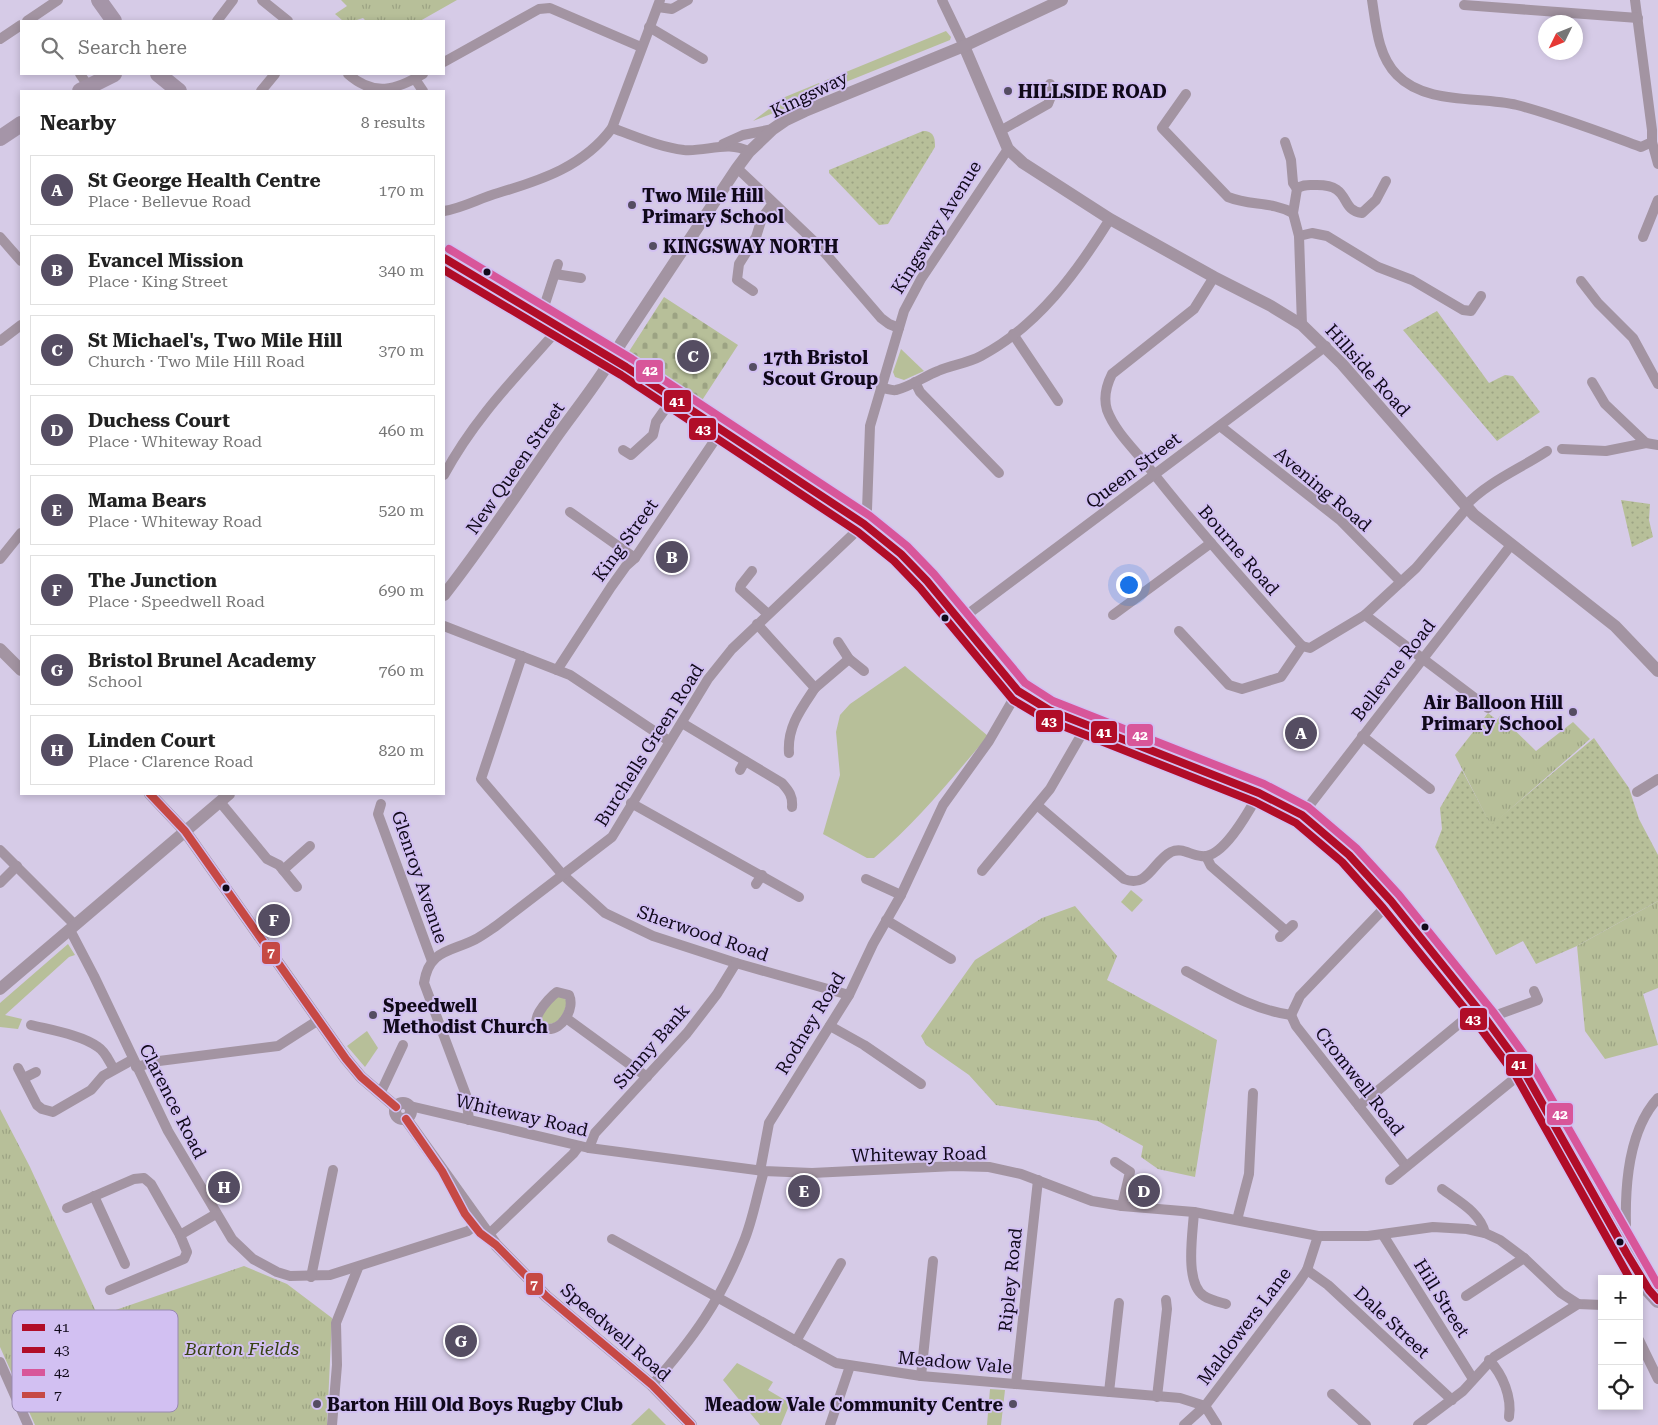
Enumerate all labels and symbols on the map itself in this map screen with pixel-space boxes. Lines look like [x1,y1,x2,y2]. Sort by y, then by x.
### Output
north arrow [1538,15,1583,60]
street label: Kingsway [767,66,851,122]
place label: HILLSIDE ROAD [1018,81,1167,102]
marker: HILLSIDE ROAD [1002,85,1014,97]
street label: Kingsway Avenue [887,157,985,297]
place label: Two Mile Hill Primary School [642,185,784,227]
marker: Two Mile Hill Primary School [626,199,638,211]
place label: KINGSWAY NORTH [663,236,839,257]
marker: KINGSWAY NORTH [647,240,659,252]
unlabelled marker [482,267,492,277]
street label: Hillside Road [1321,320,1415,421]
pin: C [677,337,709,375]
place label: 17th Bristol Scout Group [763,347,878,389]
line badge: 42 [635,359,664,383]
marker: 17th Bristol Scout Group [747,361,759,373]
text: 42 [642,362,658,378]
line badge: 41 [663,389,692,413]
text: 41 [669,393,685,409]
street label: New Queen Street [462,398,569,538]
line badge: 43 [688,417,717,441]
text: 43 [695,421,711,437]
street label: Queen Street [1081,427,1185,512]
street label: Avening Road [1270,442,1376,536]
street label: King Street [588,494,662,585]
street label: Bourne Road [1194,501,1284,600]
pin: B [656,538,688,576]
your location [1116,572,1142,598]
unlabelled marker [940,613,950,623]
street label: Bellevue Road [1347,615,1439,725]
street label: Burchells Green Road [590,660,708,830]
place label: Air Balloon Hill Primary School [1421,692,1563,734]
marker: Air Balloon Hill Primary School [1567,706,1579,718]
line badge: 43 [1035,709,1064,733]
text: 43 [1041,713,1057,729]
pin: A [1285,714,1317,752]
line badge: 41 [1090,720,1118,744]
line badge: 42 [1126,723,1154,747]
text: 41 [1096,724,1112,740]
text: 42 [1132,727,1148,743]
street label: Glenroy Avenue [388,808,453,946]
unlabelled marker [221,883,231,893]
pin: F [258,901,290,939]
street label: Sherwood Road [635,901,772,965]
unlabelled marker [1420,922,1430,932]
line badge: 7 [261,941,281,965]
text: 7 [267,944,275,960]
street label: Rodney Road [771,968,849,1078]
place label: Speedwell Methodist Church [383,995,548,1037]
street label: Sunny Bank [609,999,693,1093]
line badge: 43 [1459,1007,1488,1031]
marker: Speedwell Methodist Church [367,1009,379,1021]
text: 43 [1465,1011,1481,1027]
street label: Cromwell Road [1311,1023,1409,1140]
street label: Clarence Road [135,1040,211,1162]
line badge: 41 [1505,1053,1534,1077]
text: 41 [1511,1056,1527,1072]
street label: Whiteway Road [454,1090,591,1141]
line badge: 42 [1546,1102,1574,1126]
text: 42 [1552,1106,1568,1122]
street label: Whiteway Road [851,1142,987,1166]
pin: H [208,1168,240,1206]
pin: E [788,1172,820,1210]
pin: D [1128,1172,1160,1210]
street label: Ripley Road [994,1226,1026,1333]
unlabelled marker [1615,1237,1625,1247]
street label: Hill Street [1410,1255,1474,1341]
street label: Maldowers Lane [1193,1263,1295,1389]
line badge: 7 [525,1272,544,1296]
text: 7 [530,1276,538,1292]
street label: Speedwell Road [557,1279,676,1386]
street label: Dale Street [1350,1282,1434,1362]
legend [12,1310,178,1412]
text: 41 [54,1319,70,1335]
pin: G [445,1322,477,1360]
park label: Barton Fields [184,1338,299,1359]
text: 43 [54,1342,70,1358]
street label: Meadow Vale [897,1347,1013,1377]
text: 42 [54,1364,70,1380]
text: 7 [54,1387,62,1403]
place label: Barton Hill Old Boys Rugby Club [327,1394,623,1415]
place label: Meadow Vale Community Centre [705,1394,1003,1415]
marker: Barton Hill Old Boys Rugby Club [311,1398,323,1410]
marker: Meadow Vale Community Centre [1007,1398,1019,1410]

